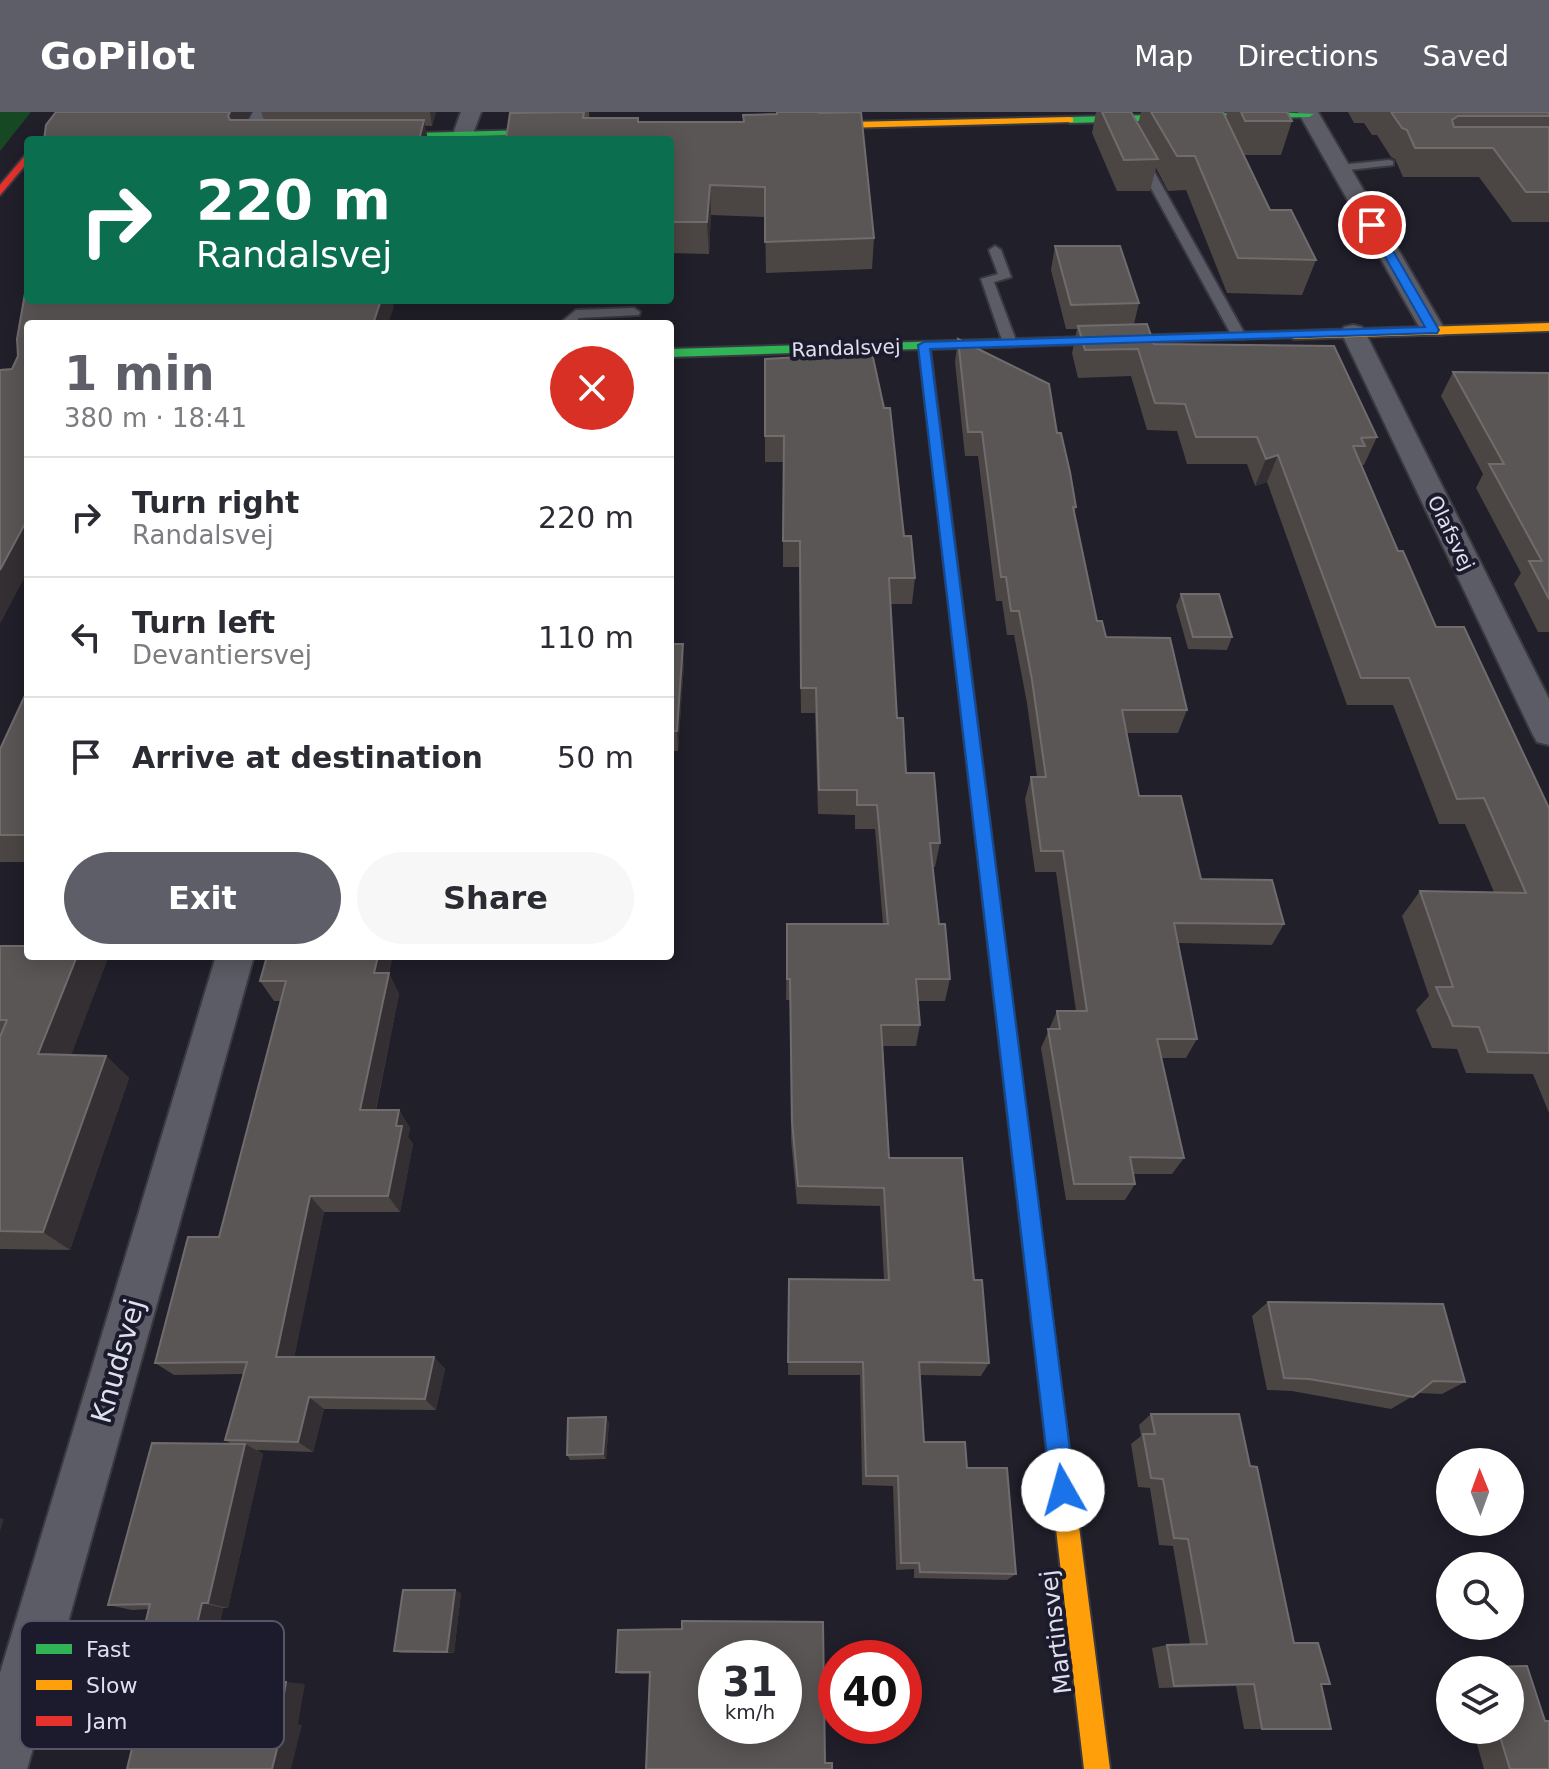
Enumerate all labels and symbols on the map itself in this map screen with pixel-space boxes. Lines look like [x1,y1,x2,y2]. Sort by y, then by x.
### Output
pin [1338,191,1406,259]
street label: Randalsvej [791,334,901,362]
street label: Olafsvej [1423,491,1479,575]
street label: Knudsvej [85,1295,151,1427]
position arrow [1021,1448,1105,1532]
north arrow [1436,1448,1524,1536]
street label: Martinsvej [1035,1568,1077,1696]
legend [20,1621,284,1749]
text: Fast [86,1637,131,1662]
speed limit sign: 40 [818,1640,922,1744]
text: Slow [86,1673,138,1698]
text: Jam [84,1709,127,1734]

